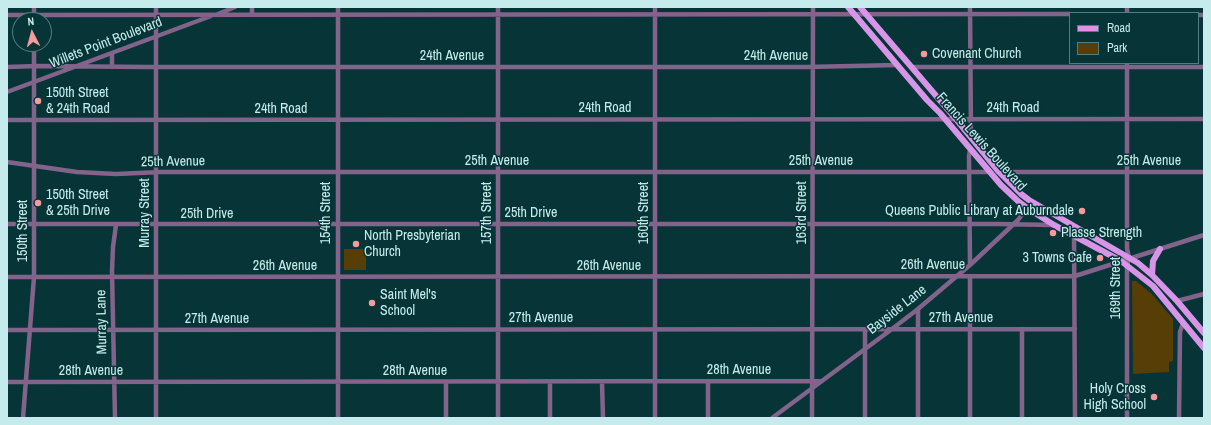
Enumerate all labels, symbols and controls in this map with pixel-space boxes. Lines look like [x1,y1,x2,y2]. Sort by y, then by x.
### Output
north arrow [12,12,52,52]
legend [1069,12,1199,64]
text: N [27,14,35,28]
street label: Willets Point Boulevard [47,14,165,72]
text: Road [1107,20,1131,36]
text: Park [1107,40,1127,56]
place label: Covenant Church [932,46,1021,62]
street label: 24th Avenue [420,48,484,64]
street label: 24th Avenue [744,48,808,64]
marker: Covenant Church [919,49,929,59]
place label: 150th Street & 24th Road [46,85,110,118]
street label: Francis Lewis Boulevard [932,89,1030,195]
marker: 150th Street & 24th Road [33,96,43,106]
street label: 24th Road [579,100,631,116]
street label: 24th Road [987,100,1039,116]
street label: 24th Road [255,101,307,117]
street label: 25th Avenue [141,153,205,171]
street label: 25th Avenue [465,153,529,169]
street label: 25th Avenue [789,153,853,169]
street label: 25th Avenue [1117,153,1181,169]
street label: Murray Street [137,178,153,248]
street label: 163rd Street [794,181,810,245]
street label: 154th Street [318,182,334,244]
street label: 157th Street [479,182,495,244]
street label: 160th Street [636,182,652,244]
place label: 150th Street & 25th Drive [46,187,110,220]
marker: 150th Street & 25th Drive [33,198,43,208]
street label: 150th Street [15,200,31,262]
place label: Queens Public Library at Auburndale [885,203,1074,219]
street label: 25th Drive [505,205,557,221]
street label: 25th Drive [181,206,233,222]
marker: Queens Public Library at Auburndale [1077,206,1087,216]
place label: Plasse Strength [1061,225,1142,241]
place label: North Presbyterian Church [364,228,460,260]
marker: Plasse Strength [1048,228,1058,238]
marker: North Presbyterian Church [351,239,361,249]
place label: 3 Towns Cafe [1022,250,1092,266]
marker: 3 Towns Cafe [1095,253,1105,263]
street label: 26th Avenue [901,257,965,273]
street label: 169th Street [1108,257,1124,319]
street label: 26th Avenue [253,258,317,274]
street label: 26th Avenue [577,258,641,274]
street label: Bayside Lane [864,282,930,338]
place label: Saint Mel's School [380,287,436,320]
street label: Murray Lane [93,290,111,354]
marker: Saint Mel's School [367,298,377,308]
street label: 27th Avenue [509,310,573,326]
street label: 27th Avenue [929,310,993,326]
street label: 27th Avenue [185,311,249,327]
street label: 28th Avenue [707,362,771,378]
street label: 28th Avenue [59,363,123,379]
street label: 28th Avenue [383,363,447,379]
place label: Holy Cross High School [1083,381,1146,414]
marker: Holy Cross High School [1149,392,1159,402]

